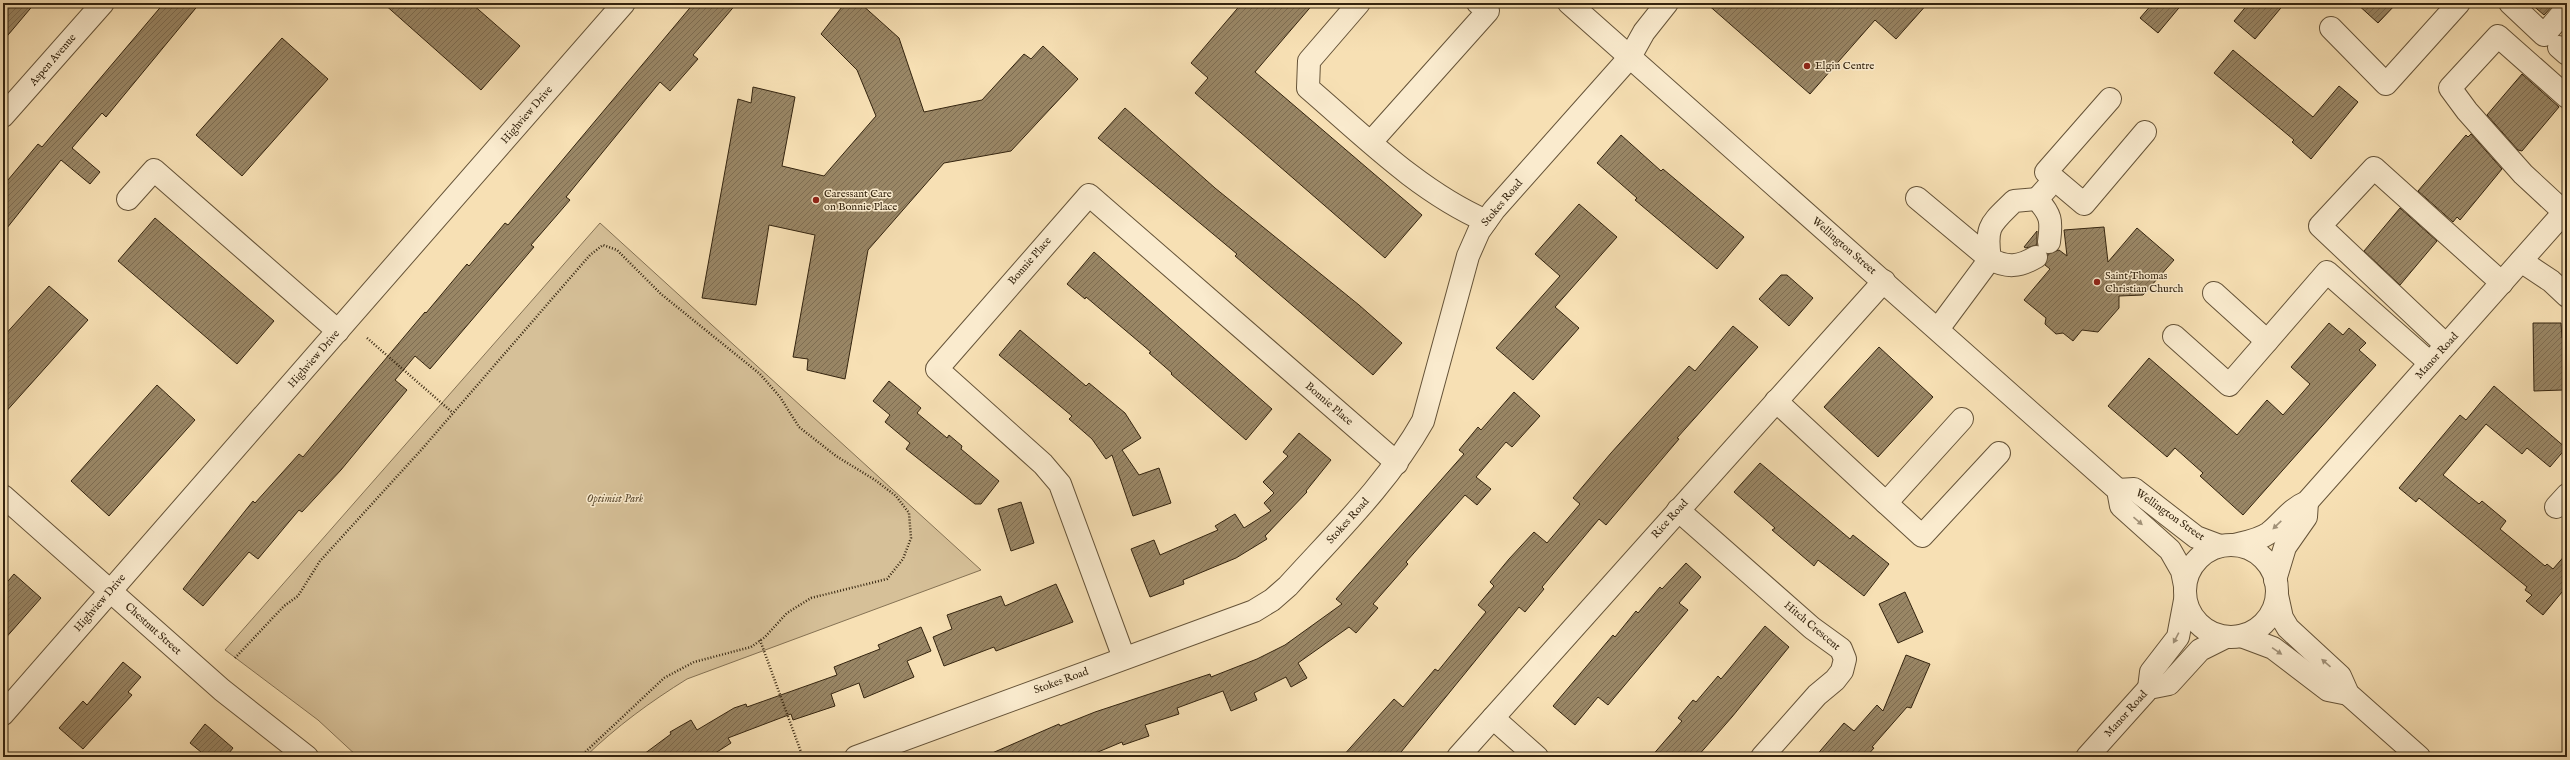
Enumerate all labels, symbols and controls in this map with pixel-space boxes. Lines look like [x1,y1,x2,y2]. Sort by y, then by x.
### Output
street label: Aspen Avenue [26,31,79,90]
place label: Elgin Centre [1815,59,1874,73]
marker: Elgin Centre [1802,61,1812,71]
street label: Highview Drive [498,83,556,147]
street label: Stokes Road [1478,176,1526,229]
place label: Caressant Care on Bonnie Place [824,187,897,214]
marker: Caressant Care on Bonnie Place [811,195,821,205]
street label: Wellington Street [1809,214,1879,278]
street label: Bonnie Place [1005,234,1055,288]
place label: Saint Thomas Christian Church [2105,269,2183,296]
marker: Saint Thomas Christian Church [2092,277,2102,287]
street label: Highview Drive [285,327,343,391]
street label: Manor Road [2412,330,2462,382]
street label: Bonnie Place [1302,379,1356,429]
street label: Wellington Street [2133,486,2207,544]
park label: Optimist Park [587,492,644,506]
street label: Stokes Road [1324,495,1372,547]
street label: Rice Road [1649,496,1691,542]
one-way arrow [2133,516,2144,525]
one-way arrow [2272,520,2282,530]
street label: Highview Drive [71,571,129,635]
street label: Hitch Crescent [1781,598,1843,654]
street label: Chestnut Street [122,600,184,658]
one-way arrow [2173,632,2179,644]
one-way arrow [2271,647,2282,655]
one-way arrow [2321,659,2331,668]
street label: Stokes Road [1032,665,1090,697]
street label: Manor Road [2101,688,2151,740]

